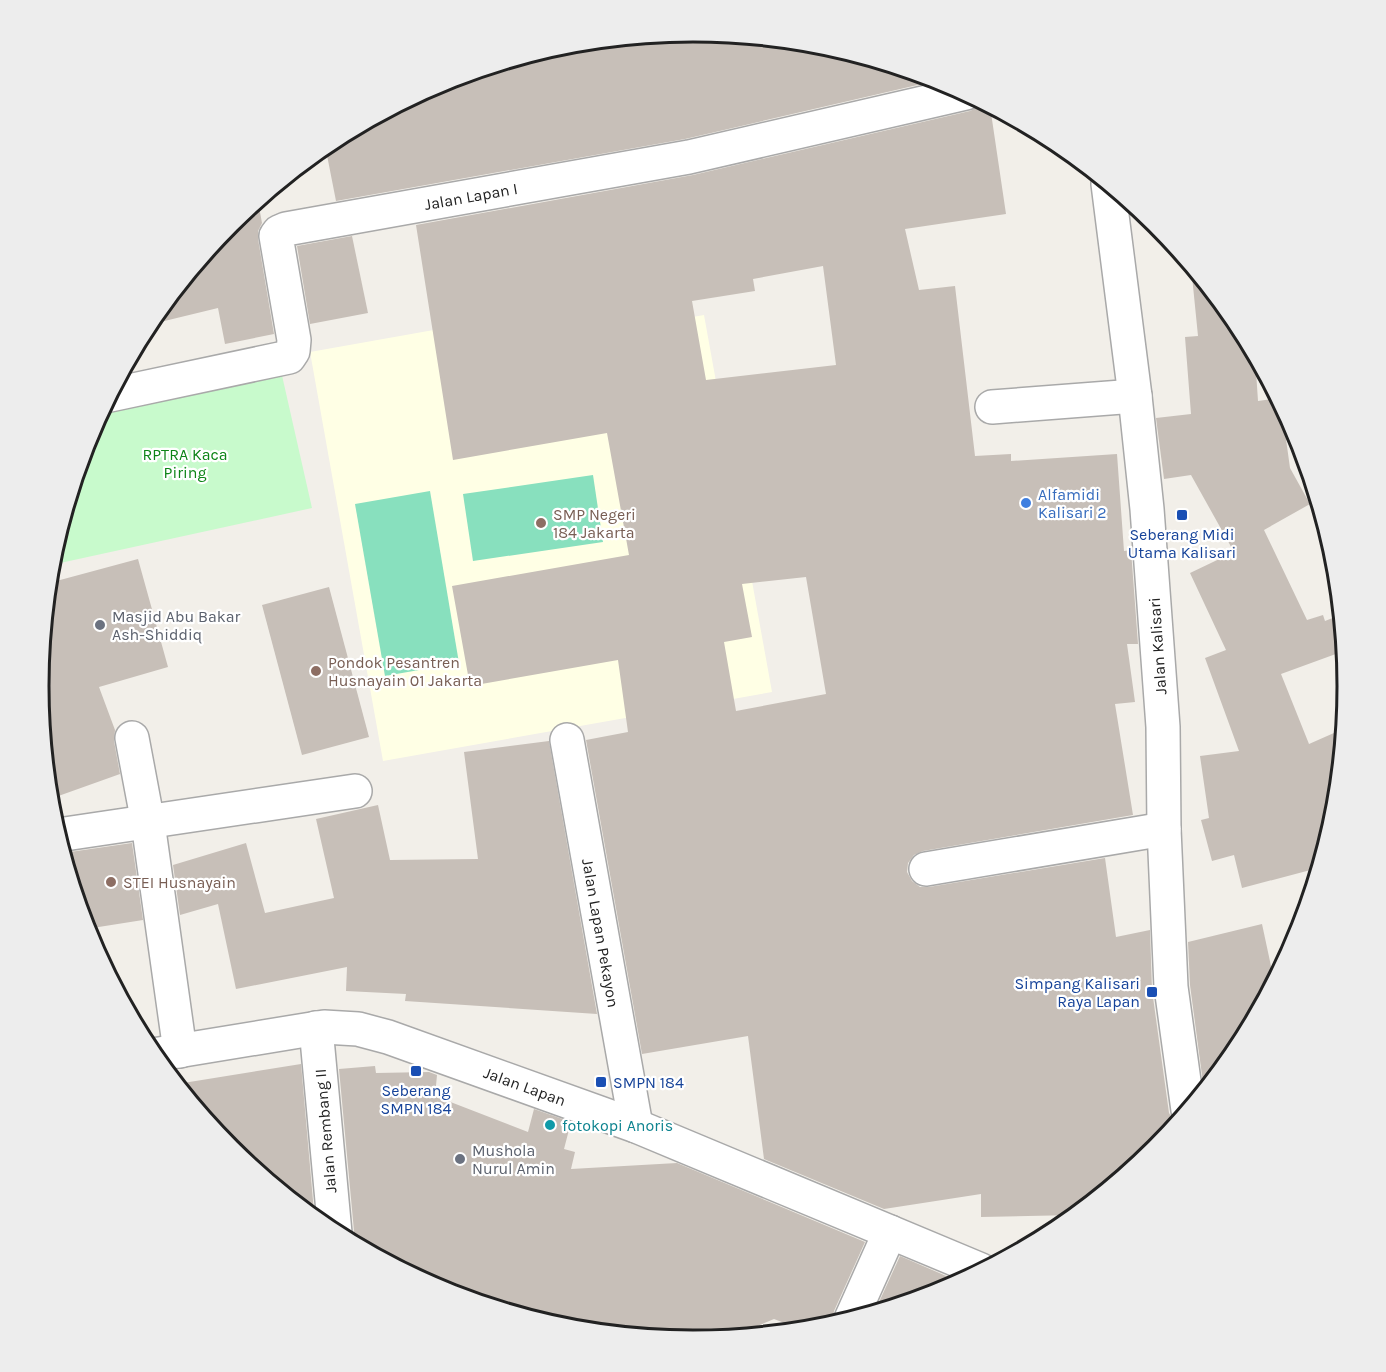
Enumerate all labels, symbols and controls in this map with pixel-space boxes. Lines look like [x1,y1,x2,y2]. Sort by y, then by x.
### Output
street label: Jalan Lapan I [423,179,519,214]
park label: RPTRA Kaca Piring [142,445,228,482]
place label: Alfamidi Kalisari 2 [1038,485,1107,522]
marker: Alfamidi Kalisari 2 [1019,496,1033,510]
place label: SMP Negeri 184 Jakarta [553,505,636,542]
marker: Seberang Midi Utama Kalisari [1175,508,1189,522]
marker: SMP Negeri 184 Jakarta [534,516,548,530]
place label: Seberang Midi Utama Kalisari [1128,525,1236,562]
street label: Jalan Kalisari [1145,597,1170,695]
place label: Masjid Abu Bakar Ash-Shiddiq [112,607,241,644]
marker: Masjid Abu Bakar Ash-Shiddiq [93,618,107,632]
place label: Pondok Pesantren Husnayain 01 Jakarta [328,653,482,690]
marker: Pondok Pesantren Husnayain 01 Jakarta [309,664,323,678]
street label: Jalan Lapan Pekayon [578,857,623,1009]
place label: STEI Husnayain [123,873,236,892]
marker: STEI Husnayain [104,875,118,889]
place label: Simpang Kalisari Raya Lapan [1014,974,1140,1011]
marker: Simpang Kalisari Raya Lapan [1145,985,1159,999]
street label: Jalan Lapan [481,1063,569,1110]
marker: Seberang SMPN 184 [409,1064,423,1078]
street label: Jalan Rembang II [311,1068,340,1194]
place label: SMPN 184 [613,1073,684,1092]
marker: SMPN 184 [594,1075,608,1089]
place label: Seberang SMPN 184 [381,1081,451,1118]
place label: fotokopi Anoris [562,1116,673,1135]
marker: fotokopi Anoris [543,1118,557,1132]
place label: Mushola Nurul Amin [472,1141,555,1178]
marker: Mushola Nurul Amin [453,1152,467,1166]

